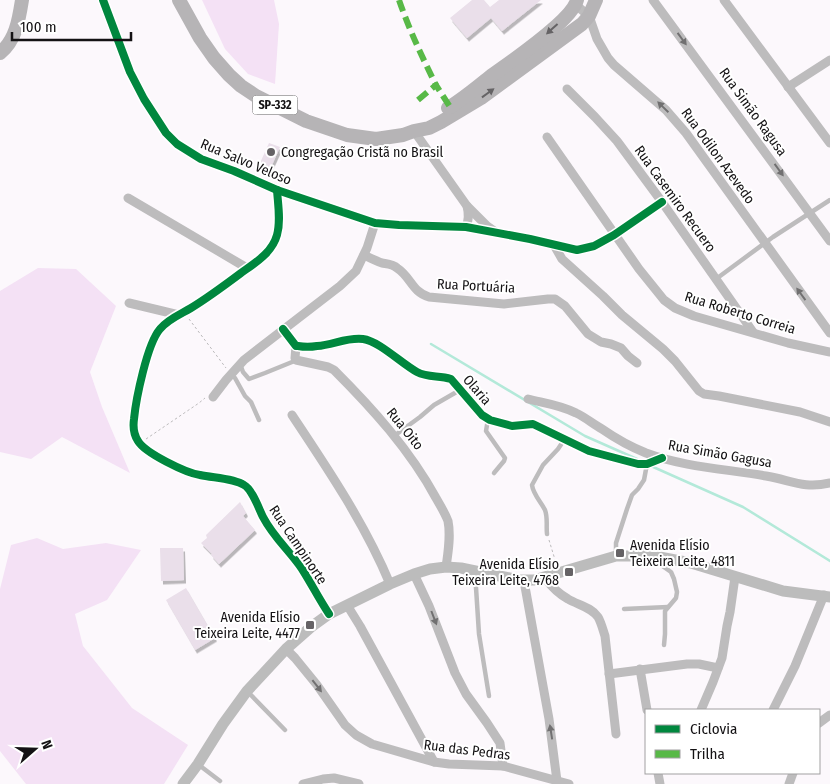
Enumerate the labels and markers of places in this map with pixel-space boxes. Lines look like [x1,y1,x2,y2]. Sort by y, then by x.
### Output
place label: Congregação Cristã no Brasil [281,144,443,161]
marker: Congregação Cristã no Brasil [265,146,277,158]
place label: Avenida Elísio Teixeira Leite, 4811 [630,537,735,570]
marker: Avenida Elísio Teixeira Leite, 4811 [614,547,626,559]
place label: Avenida Elísio Teixeira Leite, 4768 [452,556,559,589]
marker: Avenida Elísio Teixeira Leite, 4768 [563,566,575,578]
place label: Avenida Elísio Teixeira Leite, 4477 [194,609,300,642]
marker: Avenida Elísio Teixeira Leite, 4477 [304,619,316,631]

